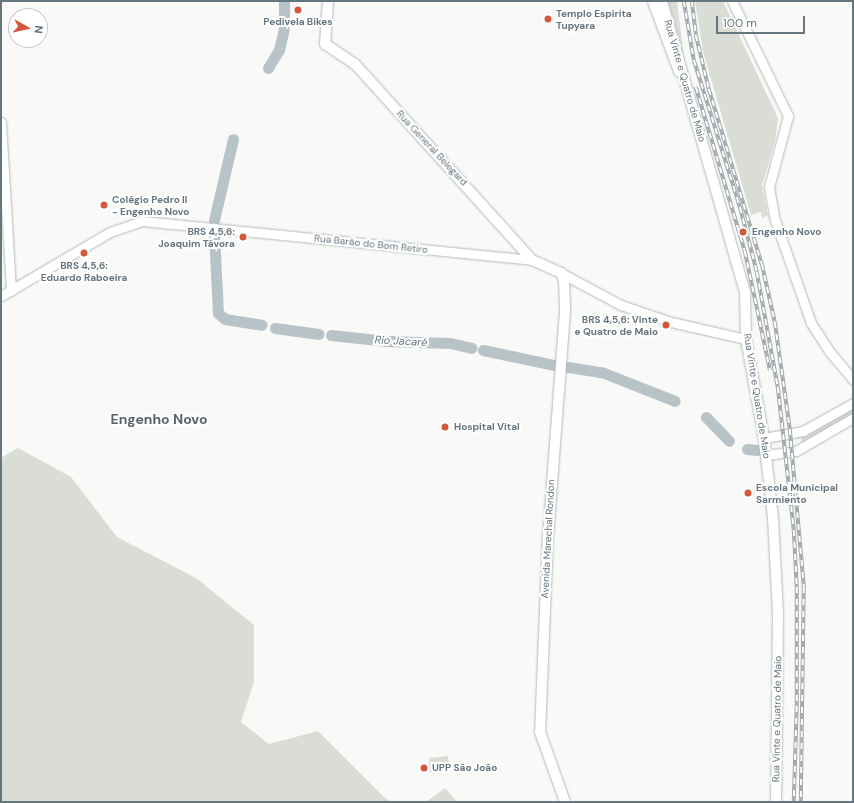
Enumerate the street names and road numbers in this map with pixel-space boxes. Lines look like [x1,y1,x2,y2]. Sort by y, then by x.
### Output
street label: Rua Vinte e Quatro de Maio [662,18,708,144]
street label: Rua General Belegard [394,108,470,188]
street label: Rua Barão do Bom Retiro [314,232,428,256]
street label: Rua Vinte e Quatro de Maio [741,333,773,459]
street label: Avenida Marechal Rondon [539,479,557,599]
street label: Rua Vinte e Quatro de Maio [770,656,784,782]

